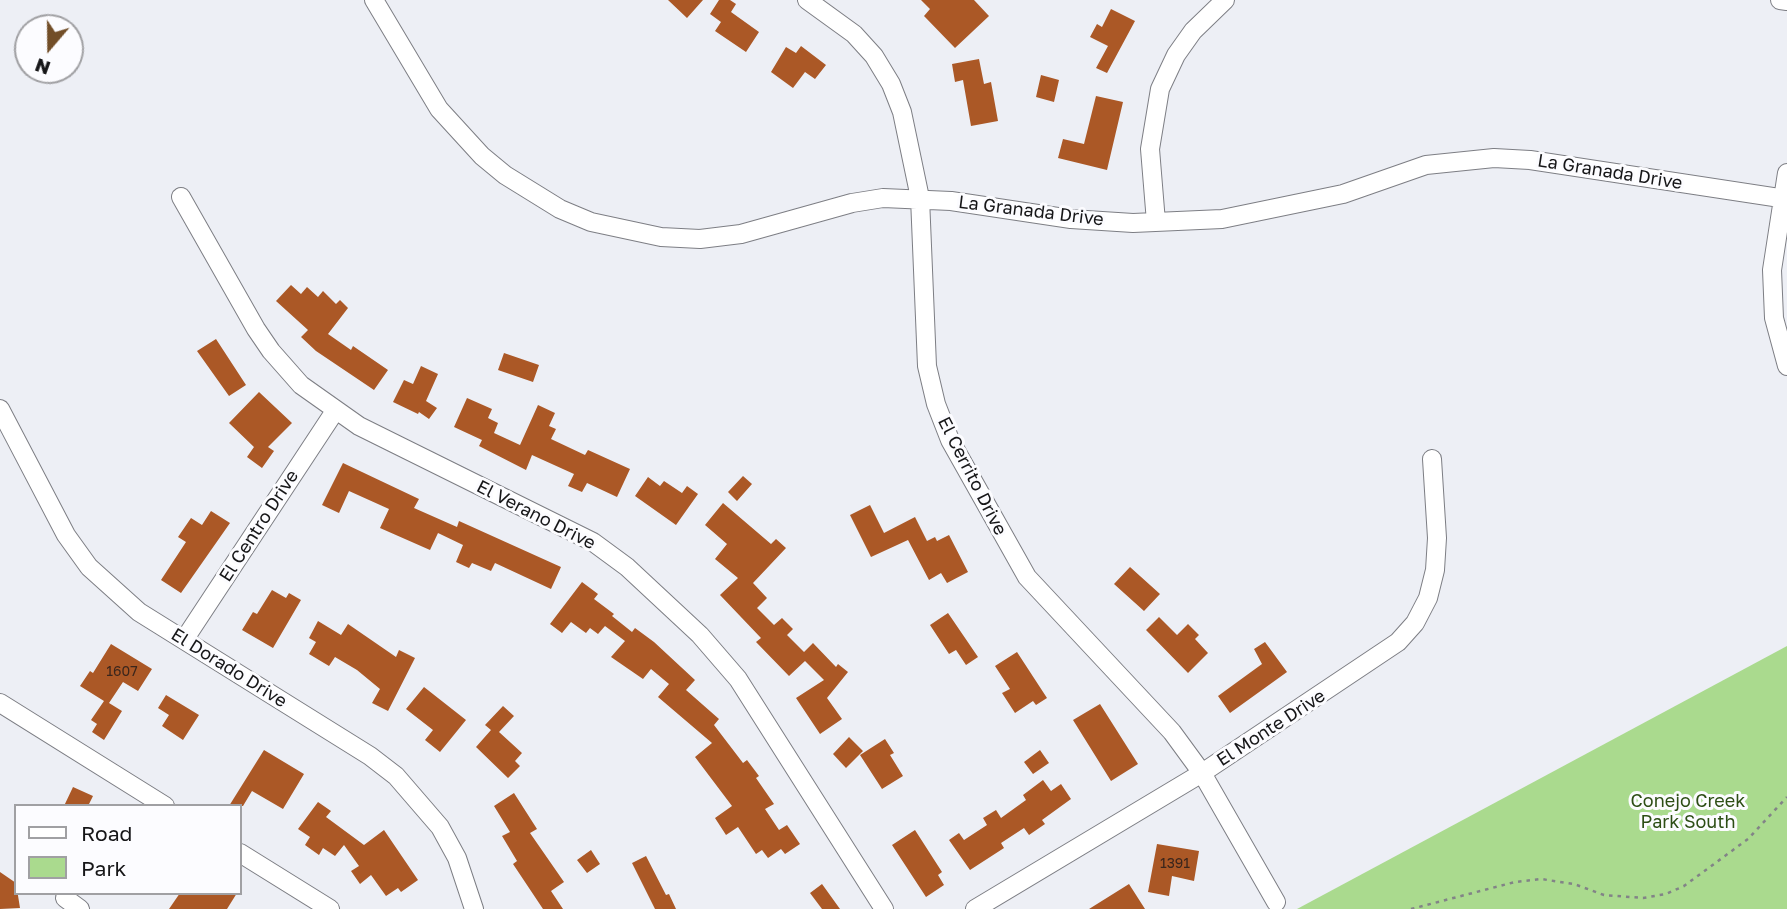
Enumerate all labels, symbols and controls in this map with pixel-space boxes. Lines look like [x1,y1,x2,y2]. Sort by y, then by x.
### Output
north arrow [14,14,84,84]
text: N [32,54,53,81]
street label: La Granada Drive [1536,150,1684,194]
street label: La Granada Drive [957,191,1105,231]
street label: El Cerrito Drive [933,413,1011,539]
street label: El Centro Drive [215,466,303,586]
street label: El Verano Drive [473,476,599,554]
street label: El Dorado Drive [167,624,291,712]
house number: 1607 [106,664,138,680]
street label: El Monte Drive [1213,685,1329,771]
park label: Conejo Creek Park South [1631,790,1745,832]
legend [14,804,242,895]
text: Road [81,820,132,846]
text: Park [81,855,126,881]
house number: 1391 [1160,856,1190,872]

